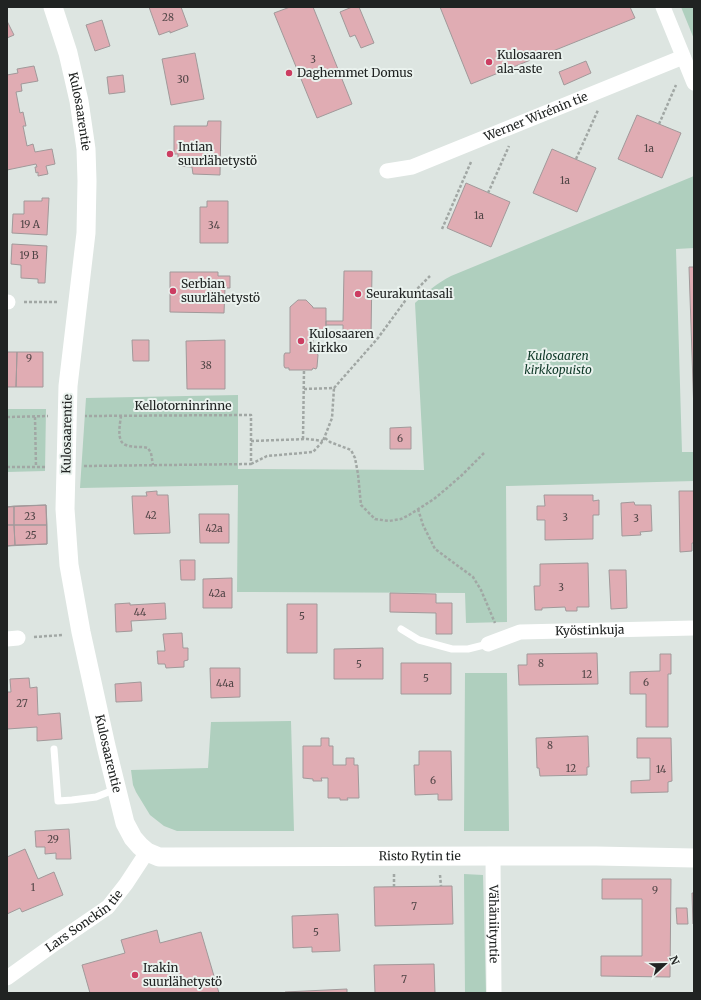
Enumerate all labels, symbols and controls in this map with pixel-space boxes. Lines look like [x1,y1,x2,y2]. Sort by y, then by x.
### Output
house number: 28 [162,11,174,24]
place label: Kulosaaren ala-aste [497,47,562,76]
house number: 3 [310,53,316,66]
marker: Kulosaaren ala-aste [484,57,494,67]
place label: Daghemmet Domus [297,65,413,80]
marker: Daghemmet Domus [284,68,294,78]
street label: Kulosaarentie [66,71,94,152]
house number: 30 [177,73,189,86]
street label: Werner Wirénin tie [481,89,590,144]
place label: Intian suurlähetystö [178,139,257,168]
house number: 1a [644,142,655,155]
marker: Intian suurlähetystö [165,149,175,159]
house number: 1a [560,174,571,187]
house number: 1a [474,209,485,222]
house number: 19 A [20,218,41,231]
house number: 34 [208,219,220,232]
house number: 19 B [19,249,39,262]
place label: Serbian suurlähetystö [181,276,260,305]
marker: Serbian suurlähetystö [168,286,178,296]
place label: Seurakuntasali [366,286,453,301]
marker: Seurakuntasali [353,289,363,299]
place label: Kulosaaren kirkko [309,326,374,355]
marker: Kulosaaren kirkko [296,336,306,346]
park label: Kulosaaren kirkkopuisto [524,348,592,377]
house number: 9 [26,352,32,365]
house number: 38 [200,359,212,372]
street label: Kulosaarentie [58,394,75,474]
street label: Kellotorninrinne [134,398,232,413]
house number: 6 [397,432,403,445]
house number: 42 [145,509,157,522]
house number: 23 [24,510,36,523]
house number: 3 [562,511,568,524]
house number: 3 [633,512,639,525]
house number: 42a [205,522,223,535]
house number: 25 [25,529,37,542]
house number: 3 [558,581,564,594]
house number: 42a [208,587,226,600]
house number: 44 [134,606,146,619]
house number: 5 [299,610,305,623]
street label: Kyöstinkuja [555,622,625,638]
house number: 8 [538,657,544,670]
house number: 5 [356,658,362,671]
house number: 12 [582,668,592,681]
house number: 5 [423,672,429,685]
house number: 6 [643,676,649,689]
house number: 44a [216,677,235,690]
house number: 27 [16,697,28,710]
street label: Kulosaarentie [92,713,125,794]
house number: 8 [547,739,553,752]
house number: 12 [566,762,576,775]
house number: 14 [656,763,666,776]
house number: 6 [430,774,436,787]
house number: 29 [47,833,59,846]
street label: Risto Rytin tie [379,848,461,863]
house number: 1 [31,881,36,894]
street label: Vähäniityntie [486,884,502,963]
house number: 9 [652,884,658,897]
street label: Lars Sonckin tie [42,887,125,955]
house number: 7 [411,900,417,913]
house number: 5 [313,926,319,939]
north arrow [645,944,685,984]
text: N [666,954,683,967]
place label: Irakin suurlähetystö [143,960,222,989]
marker: Irakin suurlähetystö [130,970,140,980]
house number: 7 [401,973,407,986]

